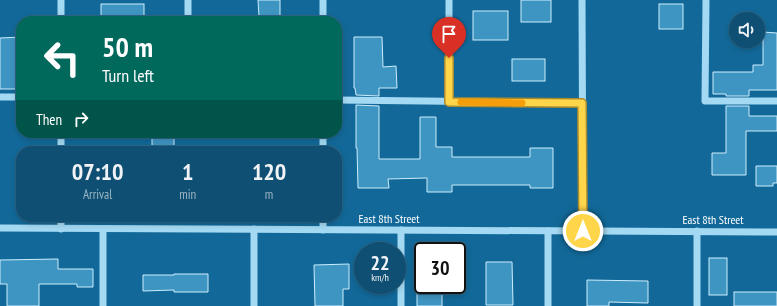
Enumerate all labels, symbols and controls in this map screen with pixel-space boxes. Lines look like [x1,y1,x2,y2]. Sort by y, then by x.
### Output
map controls [729,12,765,48]
button: sound [729,12,765,48]
pin [432,17,466,58]
icon: arrive [438,23,460,45]
text: 50 m [102,28,153,65]
icon: left [36,32,88,84]
text: Turn left [102,64,154,87]
icon: right [70,108,92,130]
text: Then [36,110,62,129]
text: 07:10 [72,156,124,187]
text: 1 [182,156,193,187]
text: 120 [252,156,286,187]
text: Arrival [83,186,112,203]
text: min [179,186,196,203]
text: m [265,186,273,203]
position arrow [562,210,604,252]
street label: East 8th Street [358,211,420,226]
street label: East 8th Street [682,212,744,227]
speed limit sign: 30 [414,242,466,294]
text: 22 [370,250,390,276]
text: km/h [371,271,389,284]

